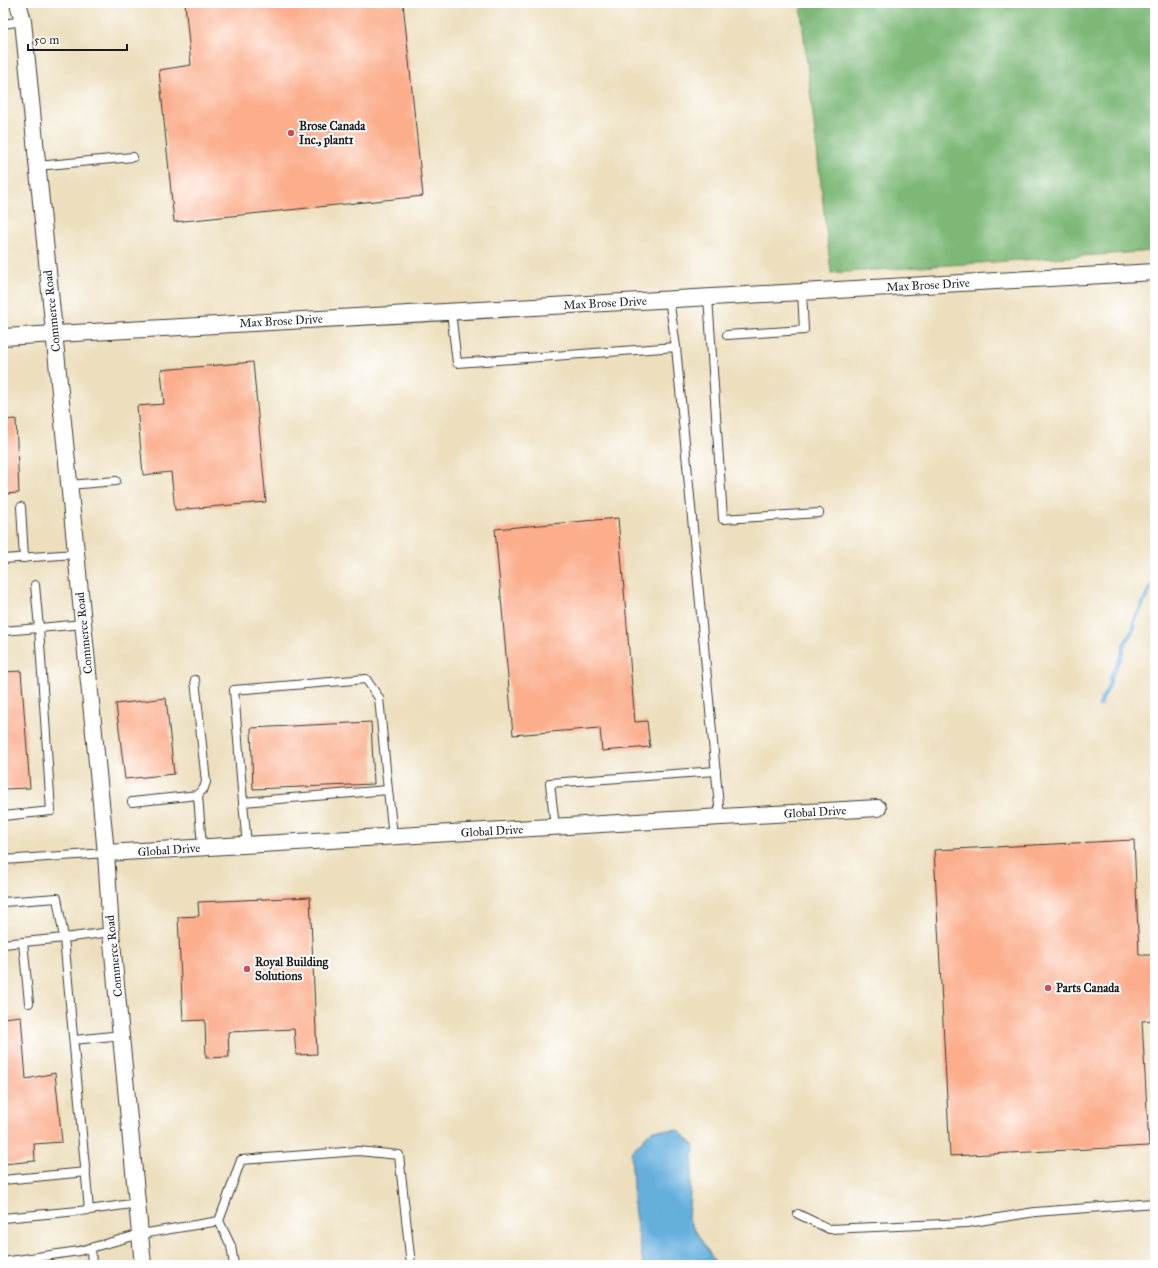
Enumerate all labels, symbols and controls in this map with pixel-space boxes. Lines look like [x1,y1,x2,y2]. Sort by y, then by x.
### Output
scale bar [28,26,127,52]
text: 50 m [34,33,59,47]
place label: Brose Canada Inc., plant1 [299,119,366,148]
marker: Brose Canada Inc., plant1 [286,128,296,138]
street label: Commerce Road [41,269,63,353]
street label: Max Brose Drive [886,276,970,294]
street label: Max Brose Drive [563,294,647,312]
street label: Max Brose Drive [239,312,323,330]
street label: Commerce Road [73,591,95,675]
street label: Global Drive [783,803,847,821]
street label: Global Drive [460,822,524,840]
street label: Global Drive [137,841,201,859]
street label: Commerce Road [103,914,125,998]
place label: Royal Building Solutions [255,955,328,983]
marker: Royal Building Solutions [242,964,252,974]
place label: Parts Canada [1056,981,1120,995]
marker: Parts Canada [1043,983,1053,993]

